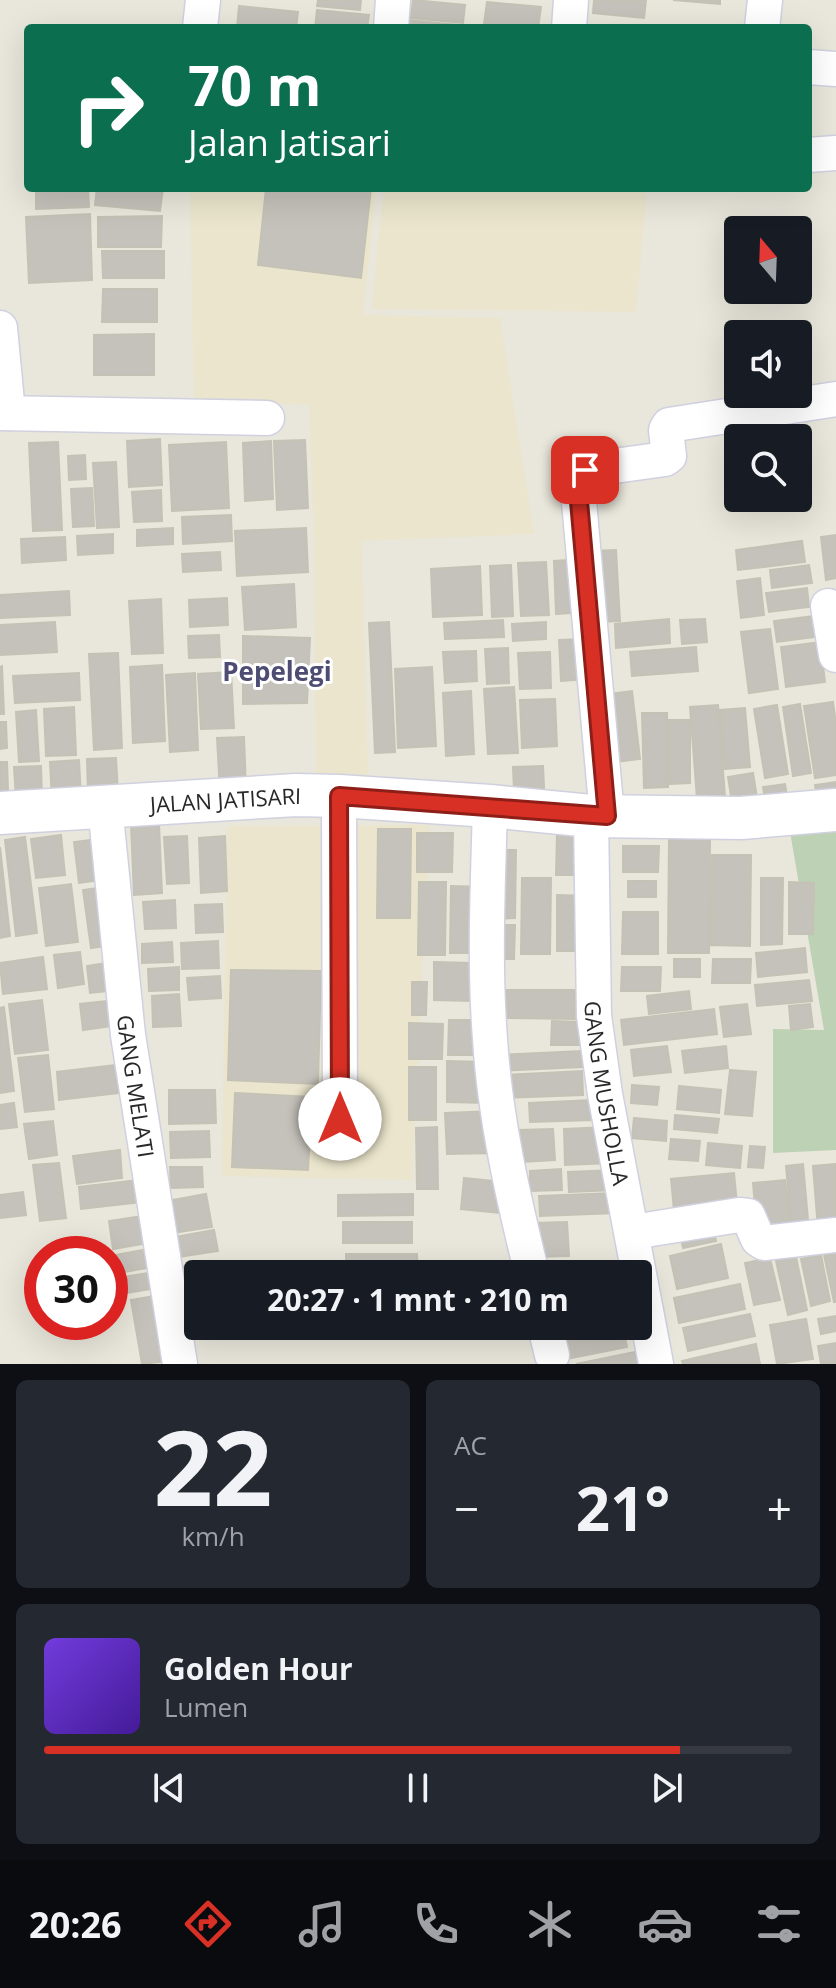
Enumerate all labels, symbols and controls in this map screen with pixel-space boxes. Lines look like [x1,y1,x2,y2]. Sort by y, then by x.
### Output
text: 70 m [188,46,322,122]
icon: right [56,56,160,160]
text: Jalan Jatisari [188,118,391,167]
north arrow [724,216,812,304]
map controls [724,216,812,512]
button: sound [724,320,812,408]
button: search [724,424,812,512]
pin [551,436,619,504]
icon: arrive [563,448,607,492]
district label: Pepelegi [222,653,332,689]
street label: JALAN JATISARI [147,780,302,819]
street label: GANG MUSHOLLA [579,1001,637,1188]
street label: GANG MELATI [111,1013,162,1160]
position arrow [298,1077,382,1161]
speed limit sign: 30 [24,1236,128,1340]
text: 20:27 · 1 mnt · 210 m [267,1279,569,1320]
text: 22 [154,1395,272,1536]
text: AC [454,1427,487,1463]
text: 21° [576,1467,670,1549]
text: − [454,1478,479,1538]
text: + [767,1478,792,1538]
text: km/h [181,1518,245,1554]
text: Golden Hour [164,1648,353,1689]
text: Lumen [164,1689,248,1725]
icon: previous [147,1766,191,1810]
icon: pause [396,1766,440,1810]
icon: next [645,1766,689,1810]
icon: directions [180,1896,236,1952]
icon: music [294,1896,350,1952]
icon: phone [408,1896,464,1952]
icon: climate [522,1896,578,1952]
icon: car [637,1896,693,1952]
icon: filters [751,1896,807,1952]
text: 20:26 [29,1900,122,1949]

